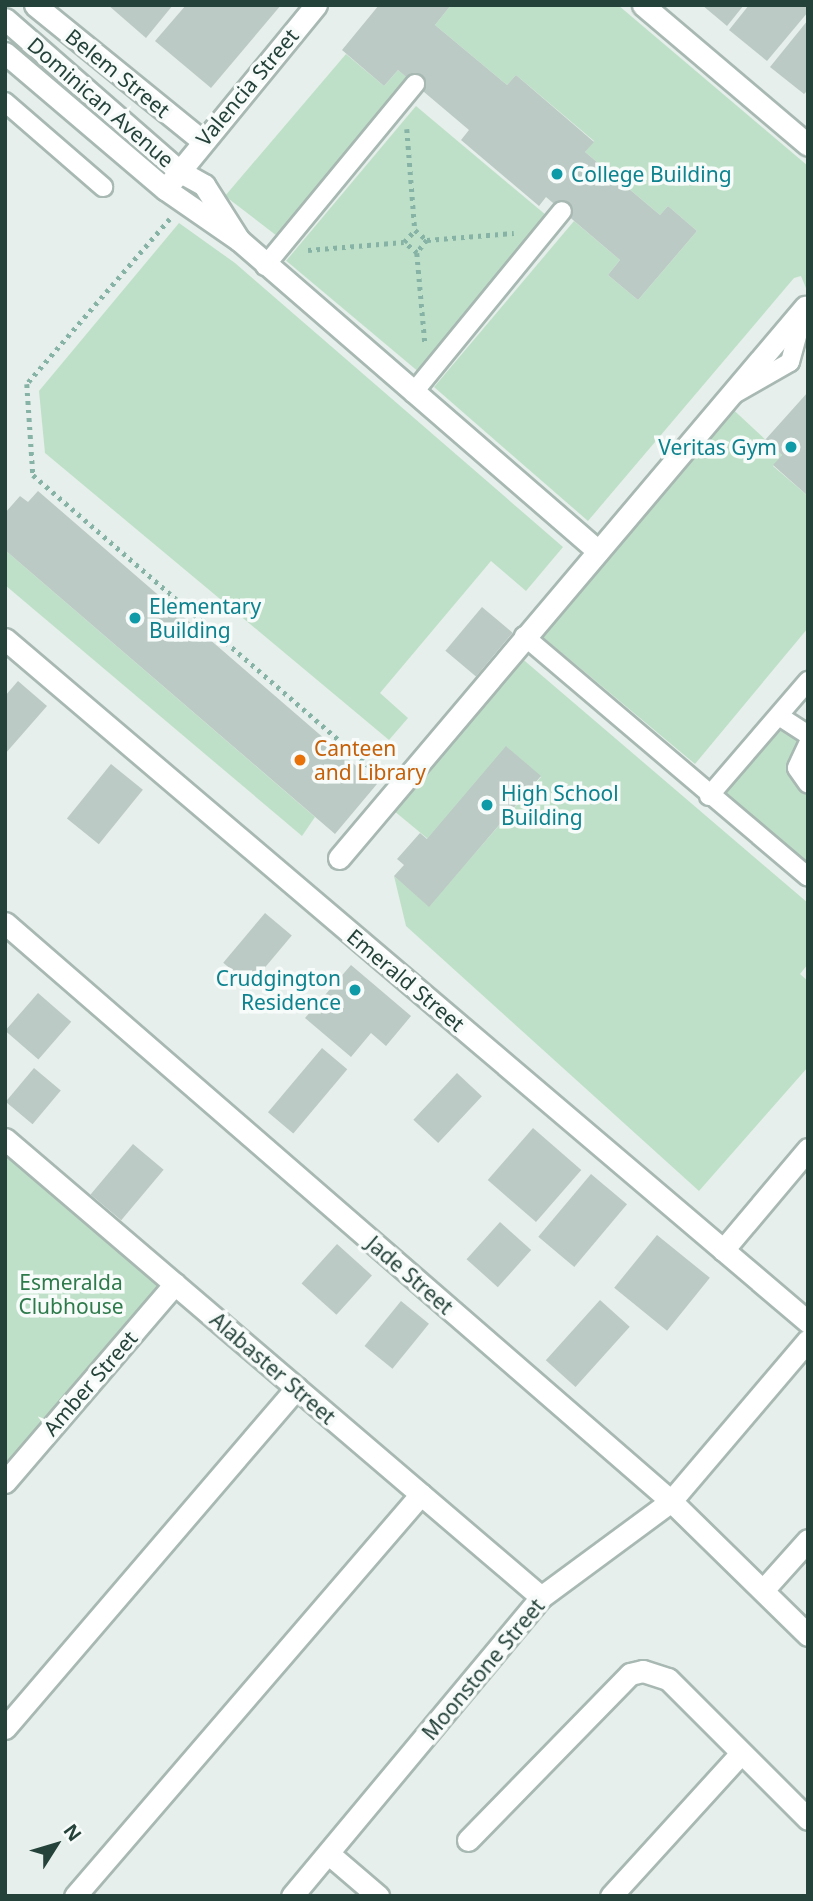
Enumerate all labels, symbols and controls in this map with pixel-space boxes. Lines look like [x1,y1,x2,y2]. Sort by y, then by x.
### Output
street label: Belem Street [61,23,175,123]
street label: Valencia Street [191,23,303,151]
street label: Dominican Avenue [23,32,179,172]
place label: College Building [571,161,732,187]
marker: College Building [549,166,565,182]
place label: Veritas Gym [658,434,777,460]
marker: Veritas Gym [783,439,799,455]
place label: Elementary Building [149,593,261,643]
marker: Elementary Building [127,610,143,626]
place label: Canteen and Library [314,735,426,785]
marker: Canteen and Library [292,752,308,768]
place label: High School Building [501,780,619,830]
marker: High School Building [479,797,495,813]
street label: Emerald Street [342,924,470,1036]
place label: Crudgington Residence [216,965,341,1015]
marker: Crudgington Residence [347,982,363,998]
street label: Jade Street [362,1231,458,1319]
park label: Esmeralda Clubhouse [18,1269,124,1319]
street label: Alabaster Street [205,1307,341,1429]
street label: Amber Street [38,1325,142,1441]
street label: Moonstone Street [417,1593,549,1745]
north arrow [21,1810,91,1880]
text: N [58,1818,88,1846]

